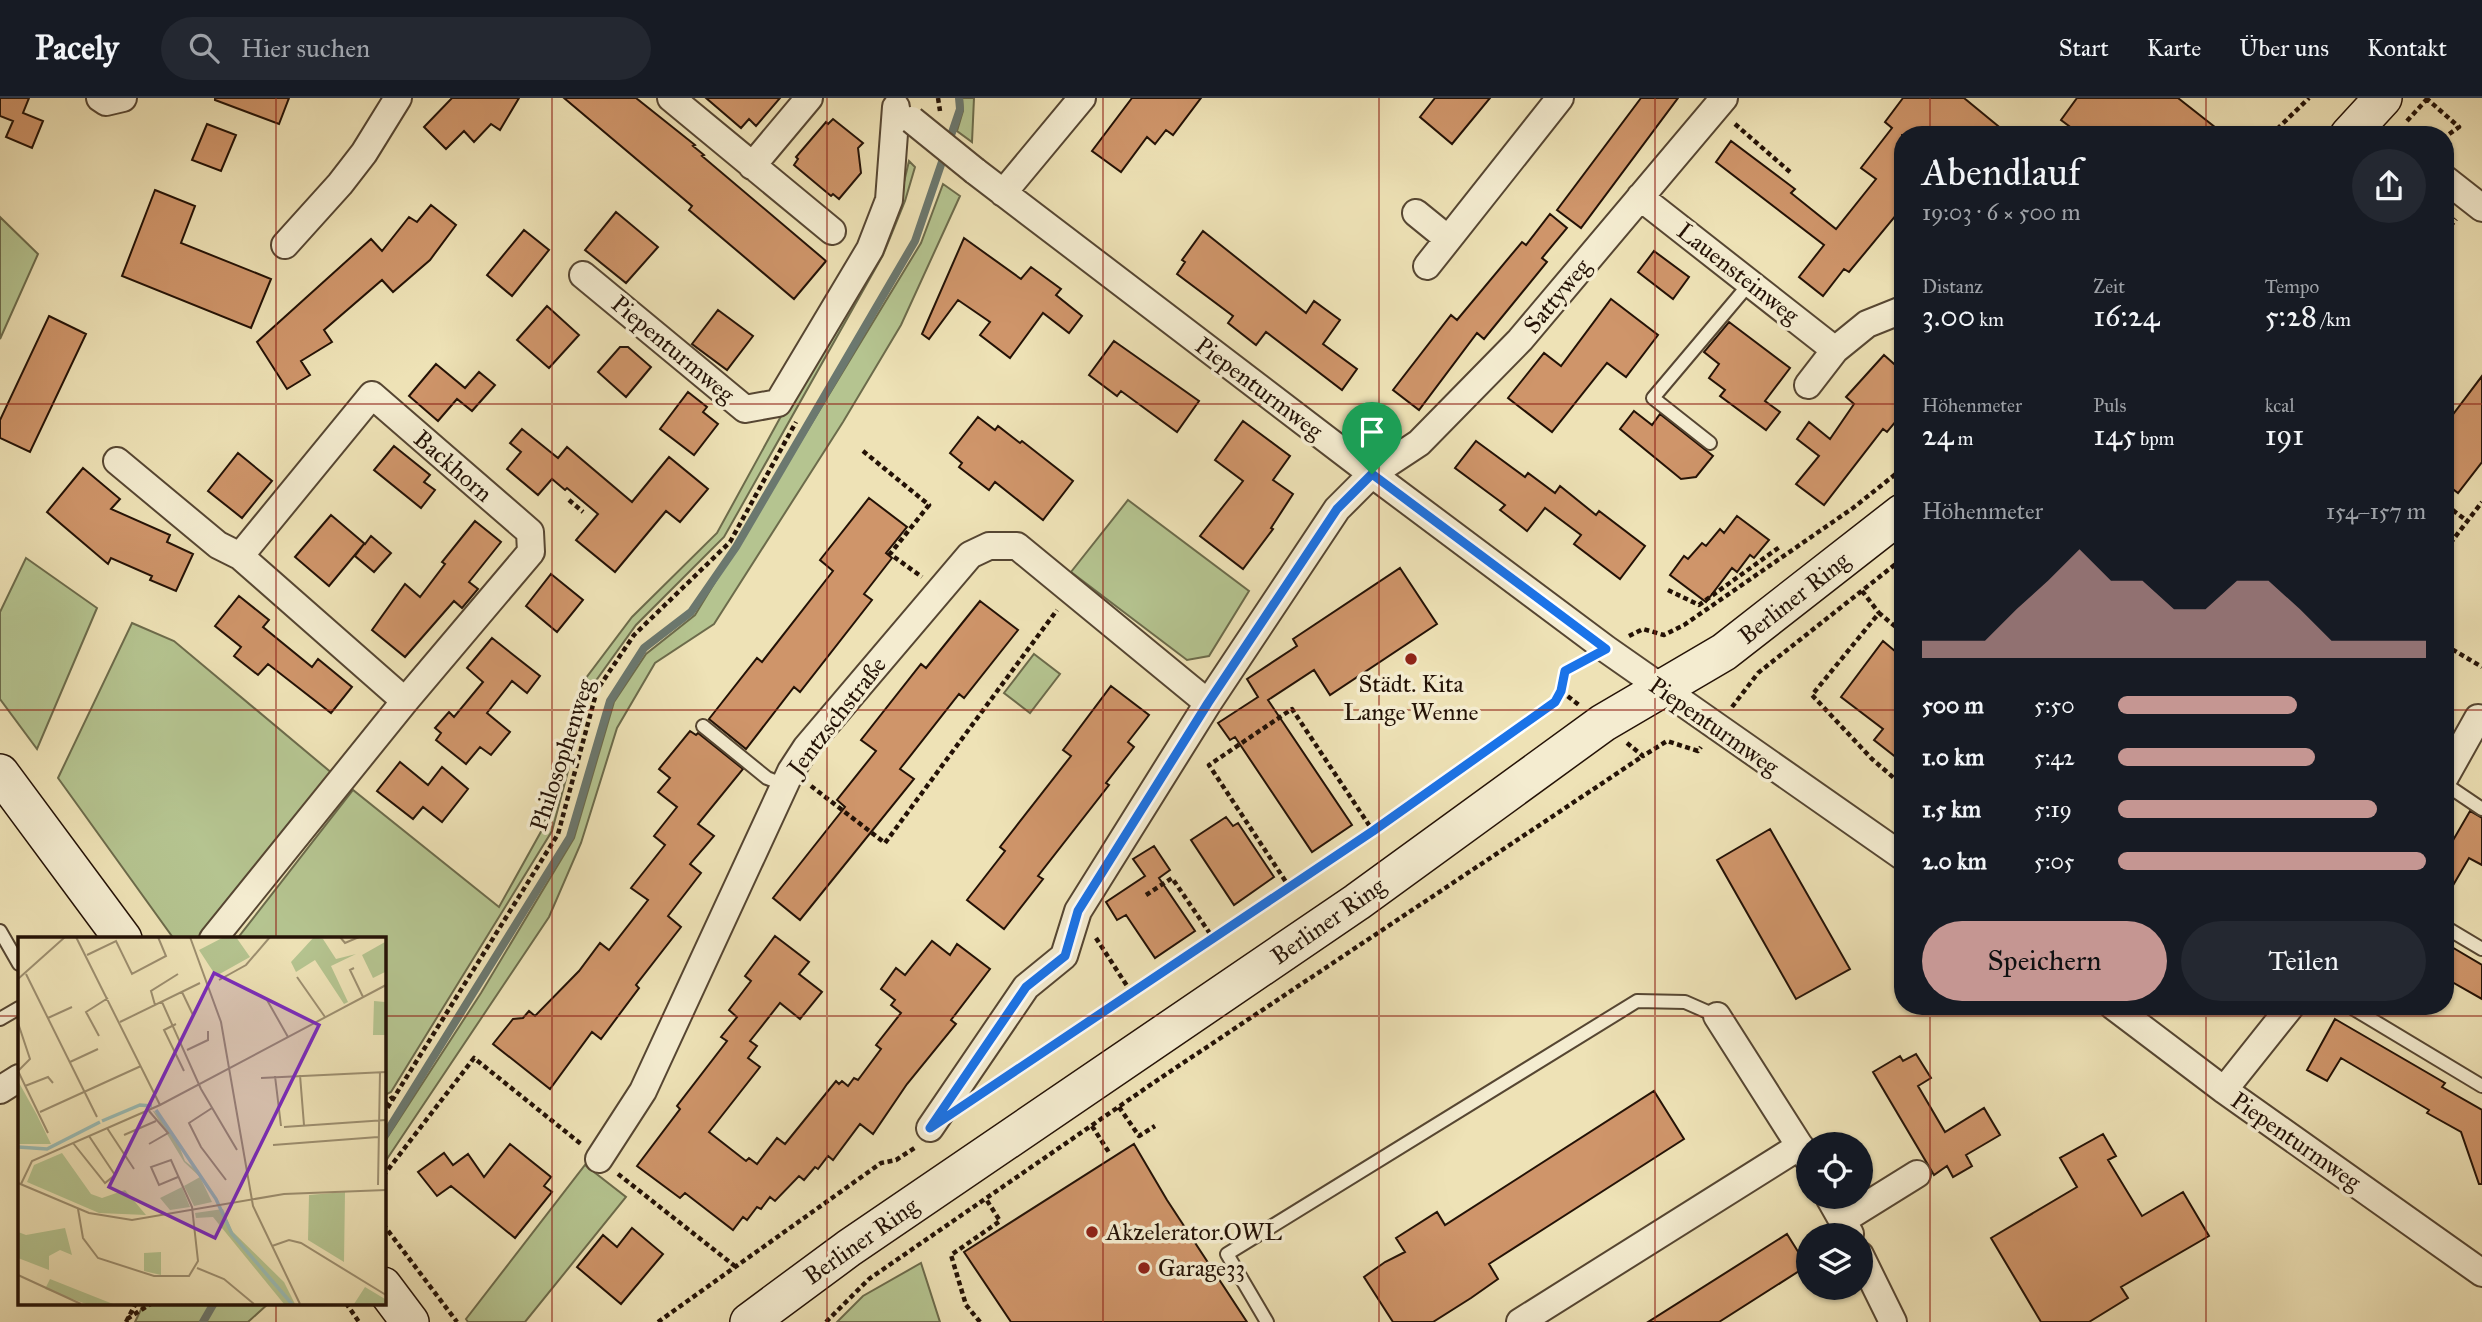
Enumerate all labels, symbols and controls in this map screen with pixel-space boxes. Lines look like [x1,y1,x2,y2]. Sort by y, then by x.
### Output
search box [161,17,651,80]
text: Pacely [35,28,119,68]
icon: search [185,29,223,67]
text: Hier suchen [241,32,370,64]
text: Start [2059,33,2109,63]
text: Karte [2147,33,2201,63]
text: Über uns [2239,33,2329,63]
text: Kontakt [2367,33,2447,63]
text: Abendlauf [1922,149,2081,195]
button: share [2352,149,2426,223]
text: 19:03 · 6 × 500 m [1922,198,2081,226]
street label: Lauensteinweg [1671,216,1806,331]
street label: Sattyweg [1517,252,1598,340]
text: Distanz [1922,275,1983,298]
text: Zeit [2093,275,2125,298]
text: Tempo [2265,275,2319,298]
street label: Piepenturmweg [605,289,741,410]
text: 3.00 [1922,298,1975,334]
text: 16:24 [2093,298,2160,334]
text: 5:28 [2265,298,2317,334]
text: km [1975,308,2004,331]
text: /km [2317,308,2351,331]
street label: Piepenturmweg [1189,330,1329,446]
text: Höhenmeter [1922,394,2022,417]
text: Puls [2093,394,2126,417]
text: kcal [2265,394,2295,417]
pin [1342,402,1402,474]
icon: arrive [1353,413,1391,451]
text: 24 [1922,417,1954,453]
text: 145 [2093,417,2136,453]
text: 191 [2265,417,2304,453]
street label: Backhorn [407,424,499,508]
text: m [1954,427,1974,450]
text: bpm [2136,427,2175,450]
text: Höhenmeter [1922,497,2043,525]
text: 154–157 m [2326,497,2426,525]
street label: Berliner Ring [1733,545,1856,651]
street label: Jentzschstraße [779,651,893,784]
marker: Städt. Kita Lange Wenne [1403,651,1419,667]
place label: Städt. Kita Lange Wenne [1344,669,1478,727]
street label: Piepenturmweg [1643,670,1786,782]
street label: Philosophenweg [523,674,601,835]
text: 500 m [1922,691,1984,719]
text: 5:50 [2034,691,2075,719]
text: 1.0 km [1922,743,1984,771]
text: 5:42 [2034,743,2075,771]
text: 1.5 km [1922,795,1981,823]
text: 5:19 [2034,795,2072,823]
text: 2.0 km [1922,847,1987,875]
text: 5:05 [2034,847,2075,875]
street label: Berliner Ring [1265,870,1392,971]
button: Speichern [1922,921,2167,1001]
button: Teilen [2181,921,2426,1001]
inset map [18,937,385,1304]
street label: Piepenturmweg [2225,1085,2368,1197]
map controls [1796,1132,1873,1300]
button: locate [1796,1132,1873,1209]
street label: Berliner Ring [798,1190,925,1291]
place label: Akzelerator.OWL [1105,1217,1282,1247]
button: layers [1796,1223,1873,1300]
marker: Akzelerator.OWL [1084,1224,1100,1240]
place label: Garage33 [1158,1253,1245,1283]
marker: Garage33 [1136,1260,1152,1276]

